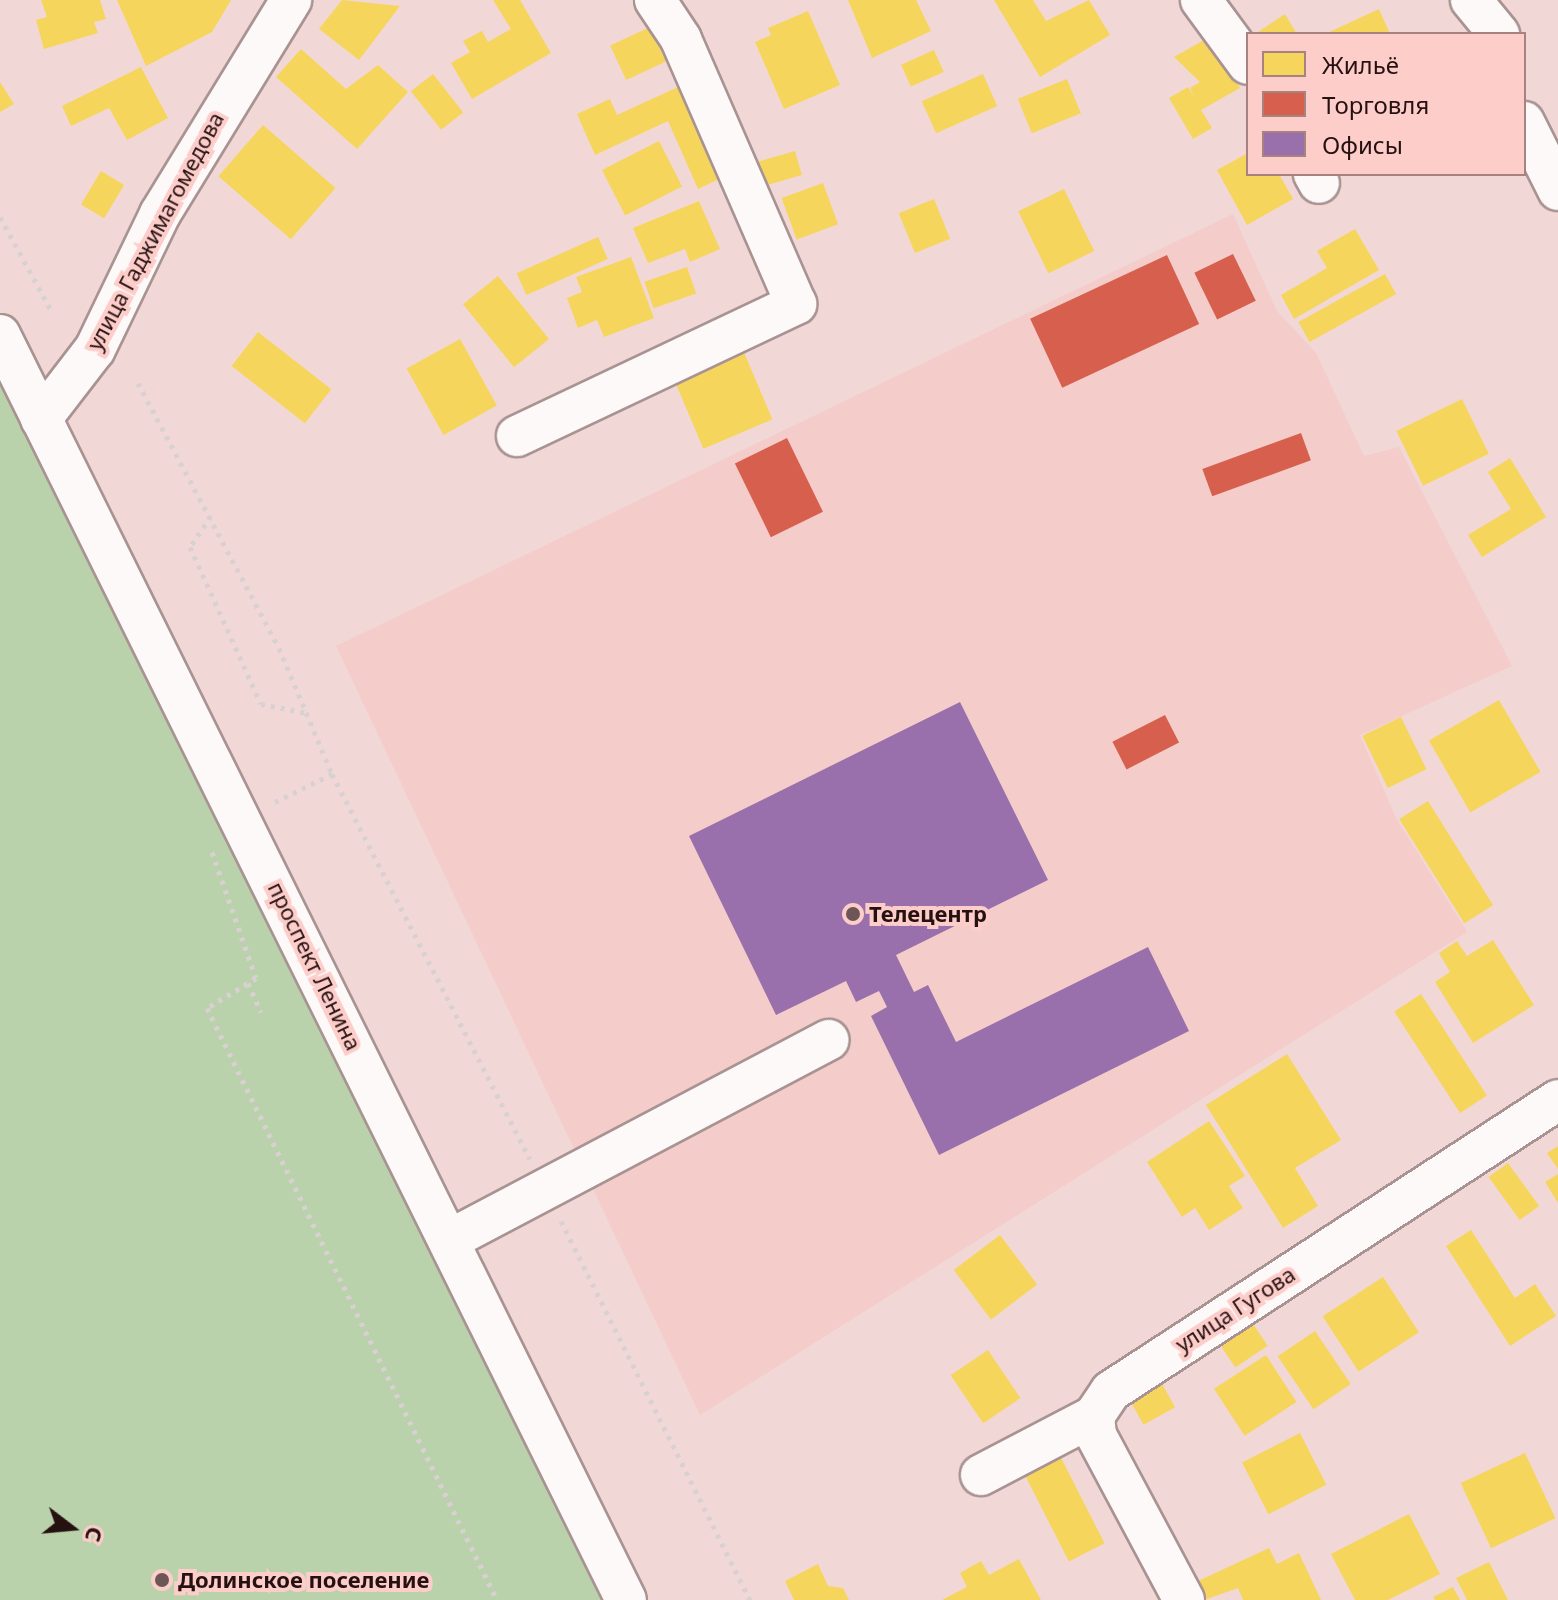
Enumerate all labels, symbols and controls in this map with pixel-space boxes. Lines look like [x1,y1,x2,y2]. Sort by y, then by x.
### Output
legend [1246,32,1526,176]
text: Жильё [1322,48,1399,81]
text: Торговля [1322,88,1429,121]
street label: улица Гаджимагомедова [81,107,229,355]
text: Офисы [1322,128,1403,161]
street label: проспект Ленина [263,877,367,1055]
place label: Телецентр [869,901,987,927]
marker: Телецентр [844,905,862,923]
street label: улица Гугова [1170,1261,1300,1357]
north arrow [32,1488,112,1568]
text: С [79,1524,111,1546]
place label: Долинское поселение [178,1567,429,1593]
marker: Долинское поселение [153,1571,171,1589]

